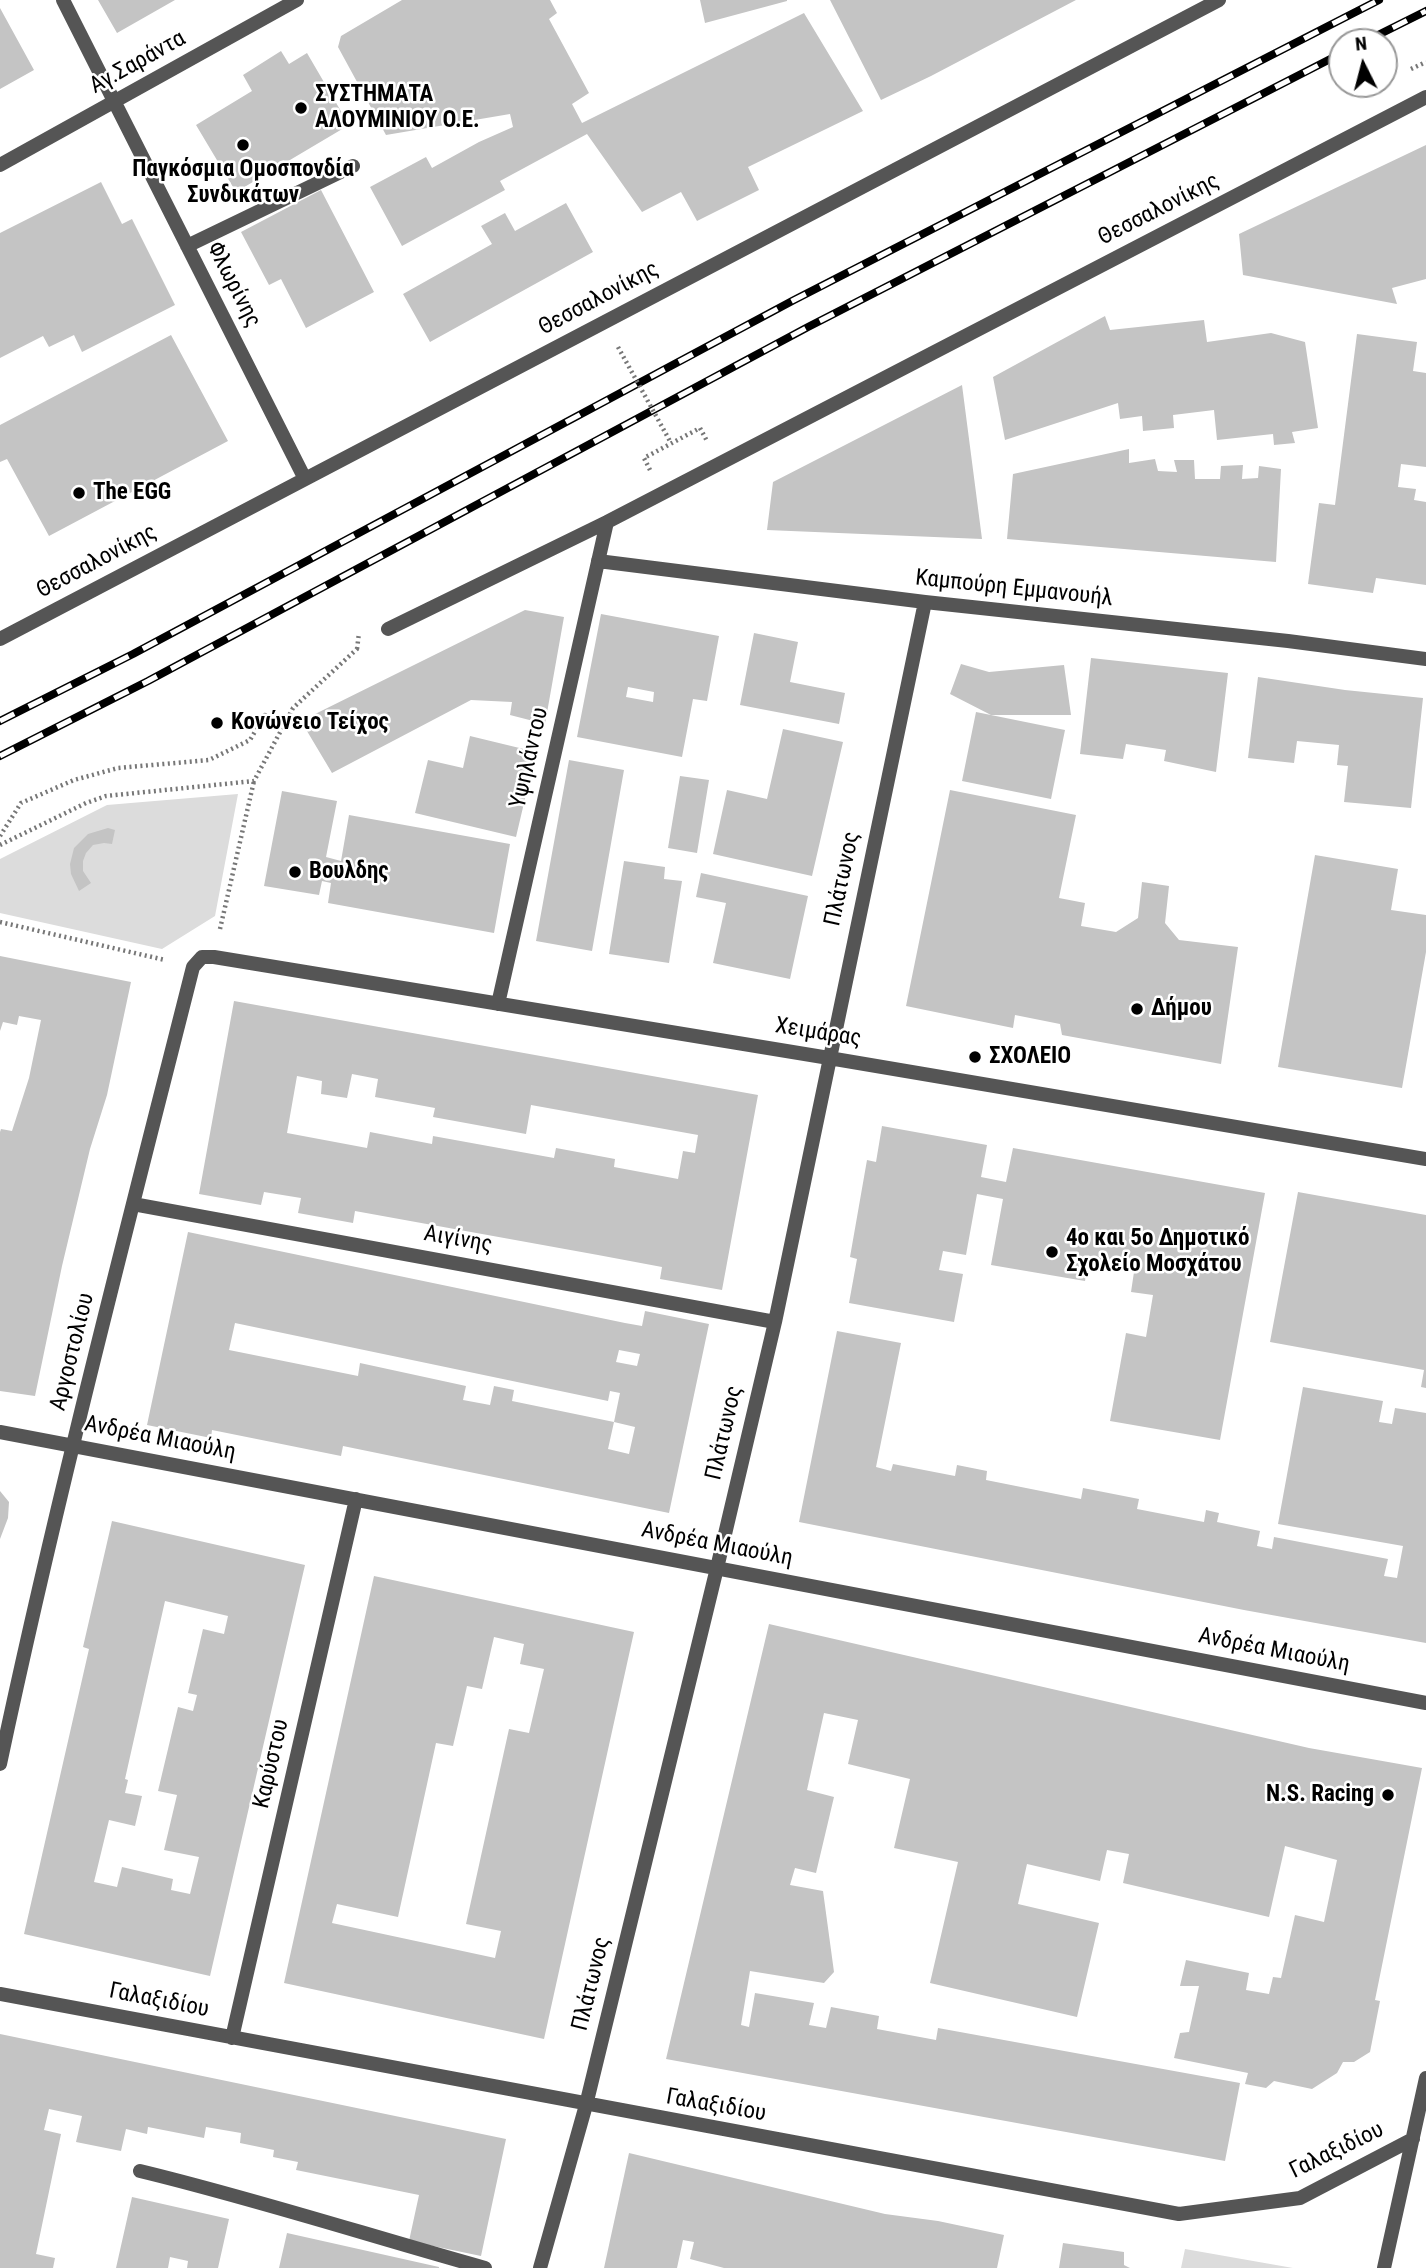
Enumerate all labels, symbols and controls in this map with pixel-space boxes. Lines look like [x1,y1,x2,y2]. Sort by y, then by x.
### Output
street label: Αγ.Σαράντα [85,25,191,101]
north arrow [1328,28,1398,98]
text: N [1354,32,1368,56]
place label: ΣΥΣΤΗΜΑΤΑ ΑΛΟΥΜΙΝΙΟΥ Ο.Ε. [315,81,480,135]
marker: ΣΥΣΤΗΜΑΤΑ ΑΛΟΥΜΙΝΙΟΥ Ο.Ε. [293,100,309,116]
marker: Παγκόσμια Ομοσπονδία Συνδικάτων [235,137,251,153]
place label: Παγκόσμια Ομοσπονδία Συνδικάτων [132,156,354,210]
street label: Θεσσαλονίκης [1094,168,1224,252]
street label: Φλωρίνης [200,238,266,332]
street label: Θεσσαλονίκης [534,256,664,342]
place label: The EGG [93,479,171,507]
marker: The EGG [71,485,87,501]
street label: Θεσσαλονίκης [32,519,162,605]
street label: Καμπούρη Εμμανουήλ [914,565,1114,613]
street label: Υψηλάντου [505,705,555,811]
place label: Κονώνειο Τείχος [231,709,389,737]
marker: Κονώνειο Τείχος [209,715,225,731]
street label: Πλάτωνος [820,829,866,929]
place label: Βουλδης [309,858,389,886]
marker: Βουλδης [287,864,303,880]
place label: Δήμου [1151,995,1212,1023]
marker: Δήμου [1129,1001,1145,1017]
street label: Χειμάρας [773,1013,863,1053]
place label: ΣΧΟΛΕΙΟ [989,1043,1071,1071]
marker: ΣΧΟΛΕΙΟ [967,1049,983,1065]
street label: Αιγίνης [422,1220,494,1260]
place label: 4ο και 5ο Δημοτικό Σχολείο Μοσχάτου [1066,1225,1249,1279]
marker: 4ο και 5ο Δημοτικό Σχολείο Μοσχάτου [1044,1244,1060,1260]
street label: Αργοστολίου [45,1290,101,1414]
street label: Πλάτωνος [701,1383,749,1483]
street label: Ανδρέα Μιαούλη [82,1411,238,1467]
street label: Ανδρέα Μιαούλη [639,1517,795,1573]
street label: Ανδρέα Μιαούλη [1196,1623,1352,1679]
street label: Καρύστου [248,1717,296,1811]
place label: N.S. Racing [1266,1781,1374,1809]
marker: N.S. Racing [1380,1787,1396,1803]
street label: Πλάτωνος [567,1934,617,2034]
street label: Γαλαξιδίου [107,1978,211,2024]
street label: Γαλαξιδίου [664,2084,768,2128]
street label: Γαλαξιδίου [1286,2116,1388,2186]

